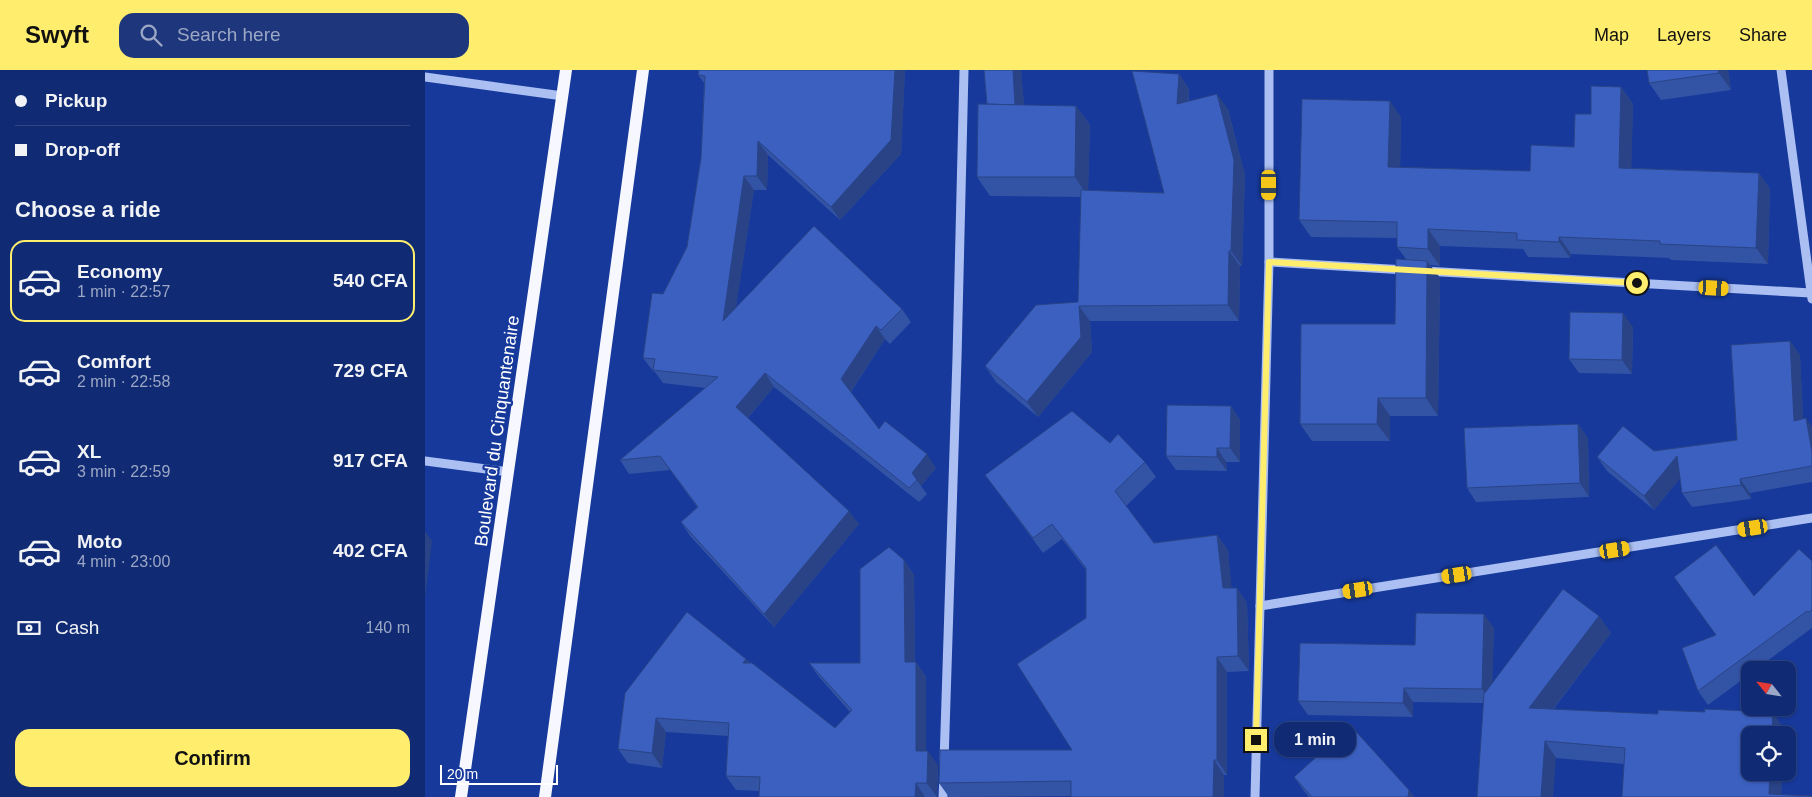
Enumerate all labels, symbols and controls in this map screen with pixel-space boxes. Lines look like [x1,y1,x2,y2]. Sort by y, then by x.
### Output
search box [119,13,469,58]
text: Swyft [25,21,89,48]
icon: search [137,21,165,49]
text: Search here [177,24,281,45]
text: Map [1594,25,1629,45]
text: Layers [1657,25,1711,45]
text: Share [1739,25,1787,45]
text: Pickup [45,90,107,111]
text: Drop-off [45,139,120,160]
car [1261,170,1276,200]
text: Choose a ride [15,197,160,222]
icon: car [17,259,62,304]
text: Economy [77,261,163,282]
text: 540 CFA [333,270,408,291]
route start [1626,272,1648,294]
car [1698,280,1729,296]
text: 1 min · 22:57 [77,283,170,300]
street label: Boulevard du Cinquantenaire [471,314,523,548]
icon: car [17,349,62,394]
text: Comfort [77,351,151,372]
text: 729 CFA [333,360,408,381]
text: 2 min · 22:58 [77,373,170,390]
icon: car [17,439,62,484]
text: XL [77,441,101,462]
text: 917 CFA [333,450,408,471]
text: 3 min · 22:59 [77,463,170,480]
car [1737,518,1768,538]
icon: car [17,529,62,574]
text: Moto [77,531,122,552]
text: 402 CFA [333,540,408,561]
car [1599,540,1630,560]
text: 4 min · 23:00 [77,553,170,570]
car [1441,565,1472,585]
car [1342,580,1373,600]
icon: cash [15,614,43,642]
text: Cash [55,617,99,638]
text: 140 m [366,619,410,636]
north arrow [1741,661,1796,716]
map controls [1741,661,1796,781]
callout: 1 min [1273,722,1356,758]
button: locate [1741,726,1796,781]
button: Confirm [15,729,410,787]
route end [1245,729,1267,751]
text: 1 min [1294,731,1336,748]
scale bar [440,762,557,785]
text: 20 m [447,766,478,782]

